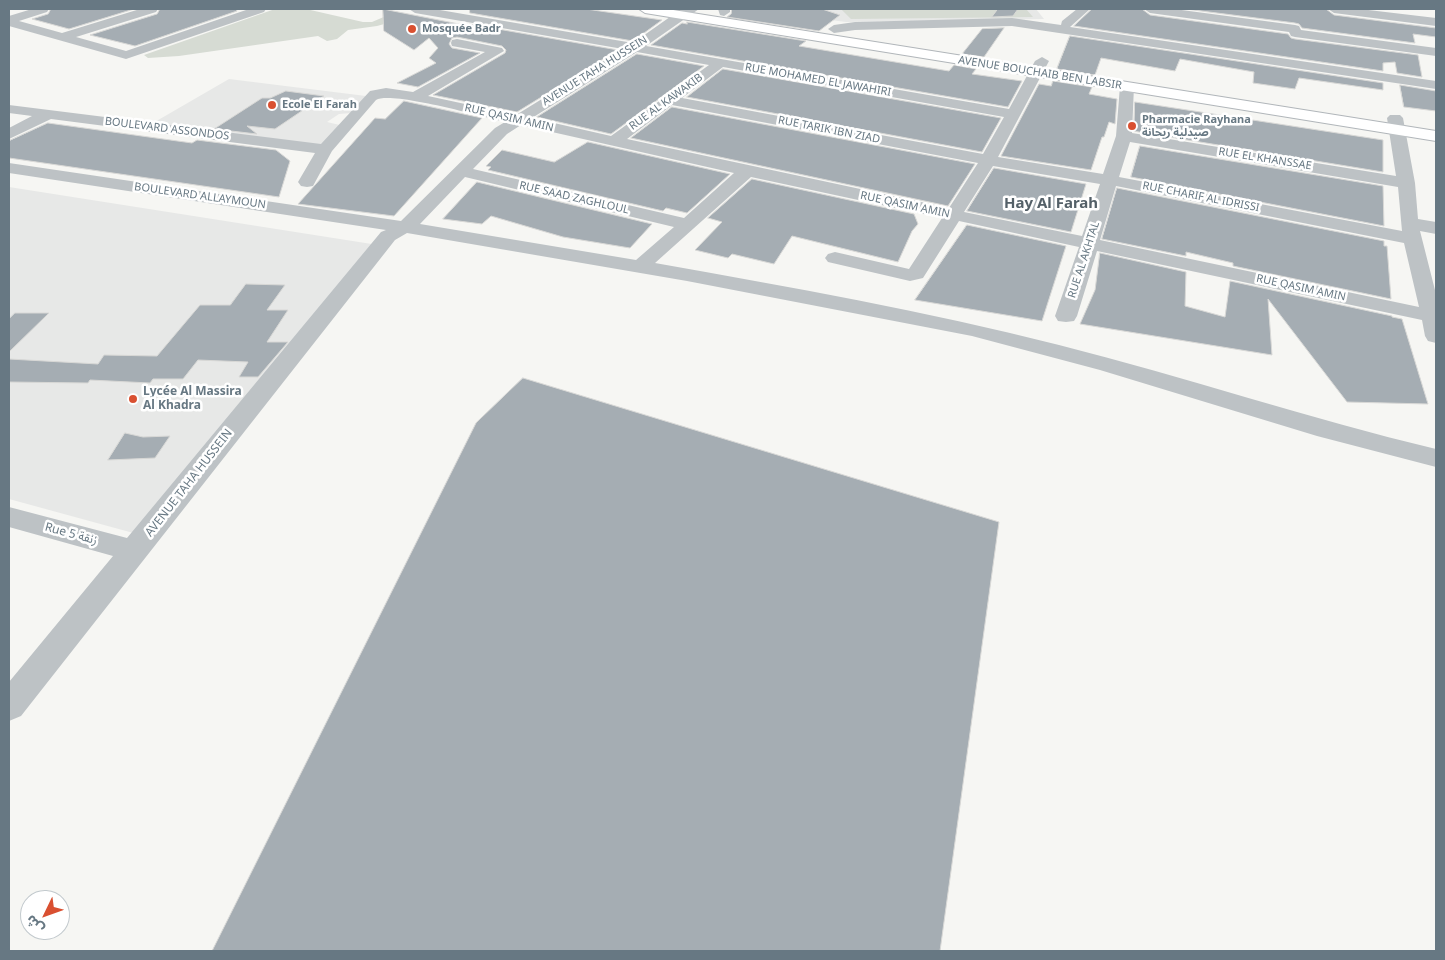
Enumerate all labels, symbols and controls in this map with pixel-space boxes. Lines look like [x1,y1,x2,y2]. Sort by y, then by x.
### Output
place label: Mosquée Badr [422,22,501,36]
marker: Mosquée Badr [406,23,418,35]
street label: AVENUE TAHA HUSSEIN [540,33,650,109]
street label: AVENUE BOUCHAIB BEN LABSIR [957,54,1123,92]
street label: RUE MOHAMED EL JAWAHIRI [744,61,892,99]
street label: RUE AL KAWAKIB [627,71,705,133]
place label: Ecole El Farah [282,98,357,112]
marker: Ecole El Farah [266,99,278,111]
street label: RUE QASIM AMIN [463,101,555,135]
place label: Pharmacie Rayhana صيدلية ريحانة [1142,113,1251,139]
street label: RUE TARIK IBN ZIAD [777,114,881,146]
street label: BOULEVARD ASSONDOS [104,115,230,143]
marker: Pharmacie Rayhana صيدلية ريحانة [1126,120,1138,132]
street label: RUE EL KHANSSAE [1217,145,1313,173]
street label: RUE SAAD ZAGHLOUL [518,179,630,217]
street label: RUE CHARIF AL IDRISSI [1141,179,1261,215]
street label: BOULEVARD ALLAYMOUN [133,180,267,212]
street label: RUE QASIM AMIN [859,189,951,221]
district label: Hay Al Farah [1004,195,1098,213]
street label: RUE AL AKHTAL [1065,220,1103,300]
street label: RUE QASIM AMIN [1255,272,1347,304]
place label: Lycée Al Massira Al Khadra [143,385,242,413]
marker: Lycée Al Massira Al Khadra [127,393,139,405]
street label: AVENUE TAHA HUSSEIN [143,426,235,540]
street label: Rue 5 زنقة [43,520,99,548]
north arrow [20,890,70,940]
text: ش [21,911,48,938]

